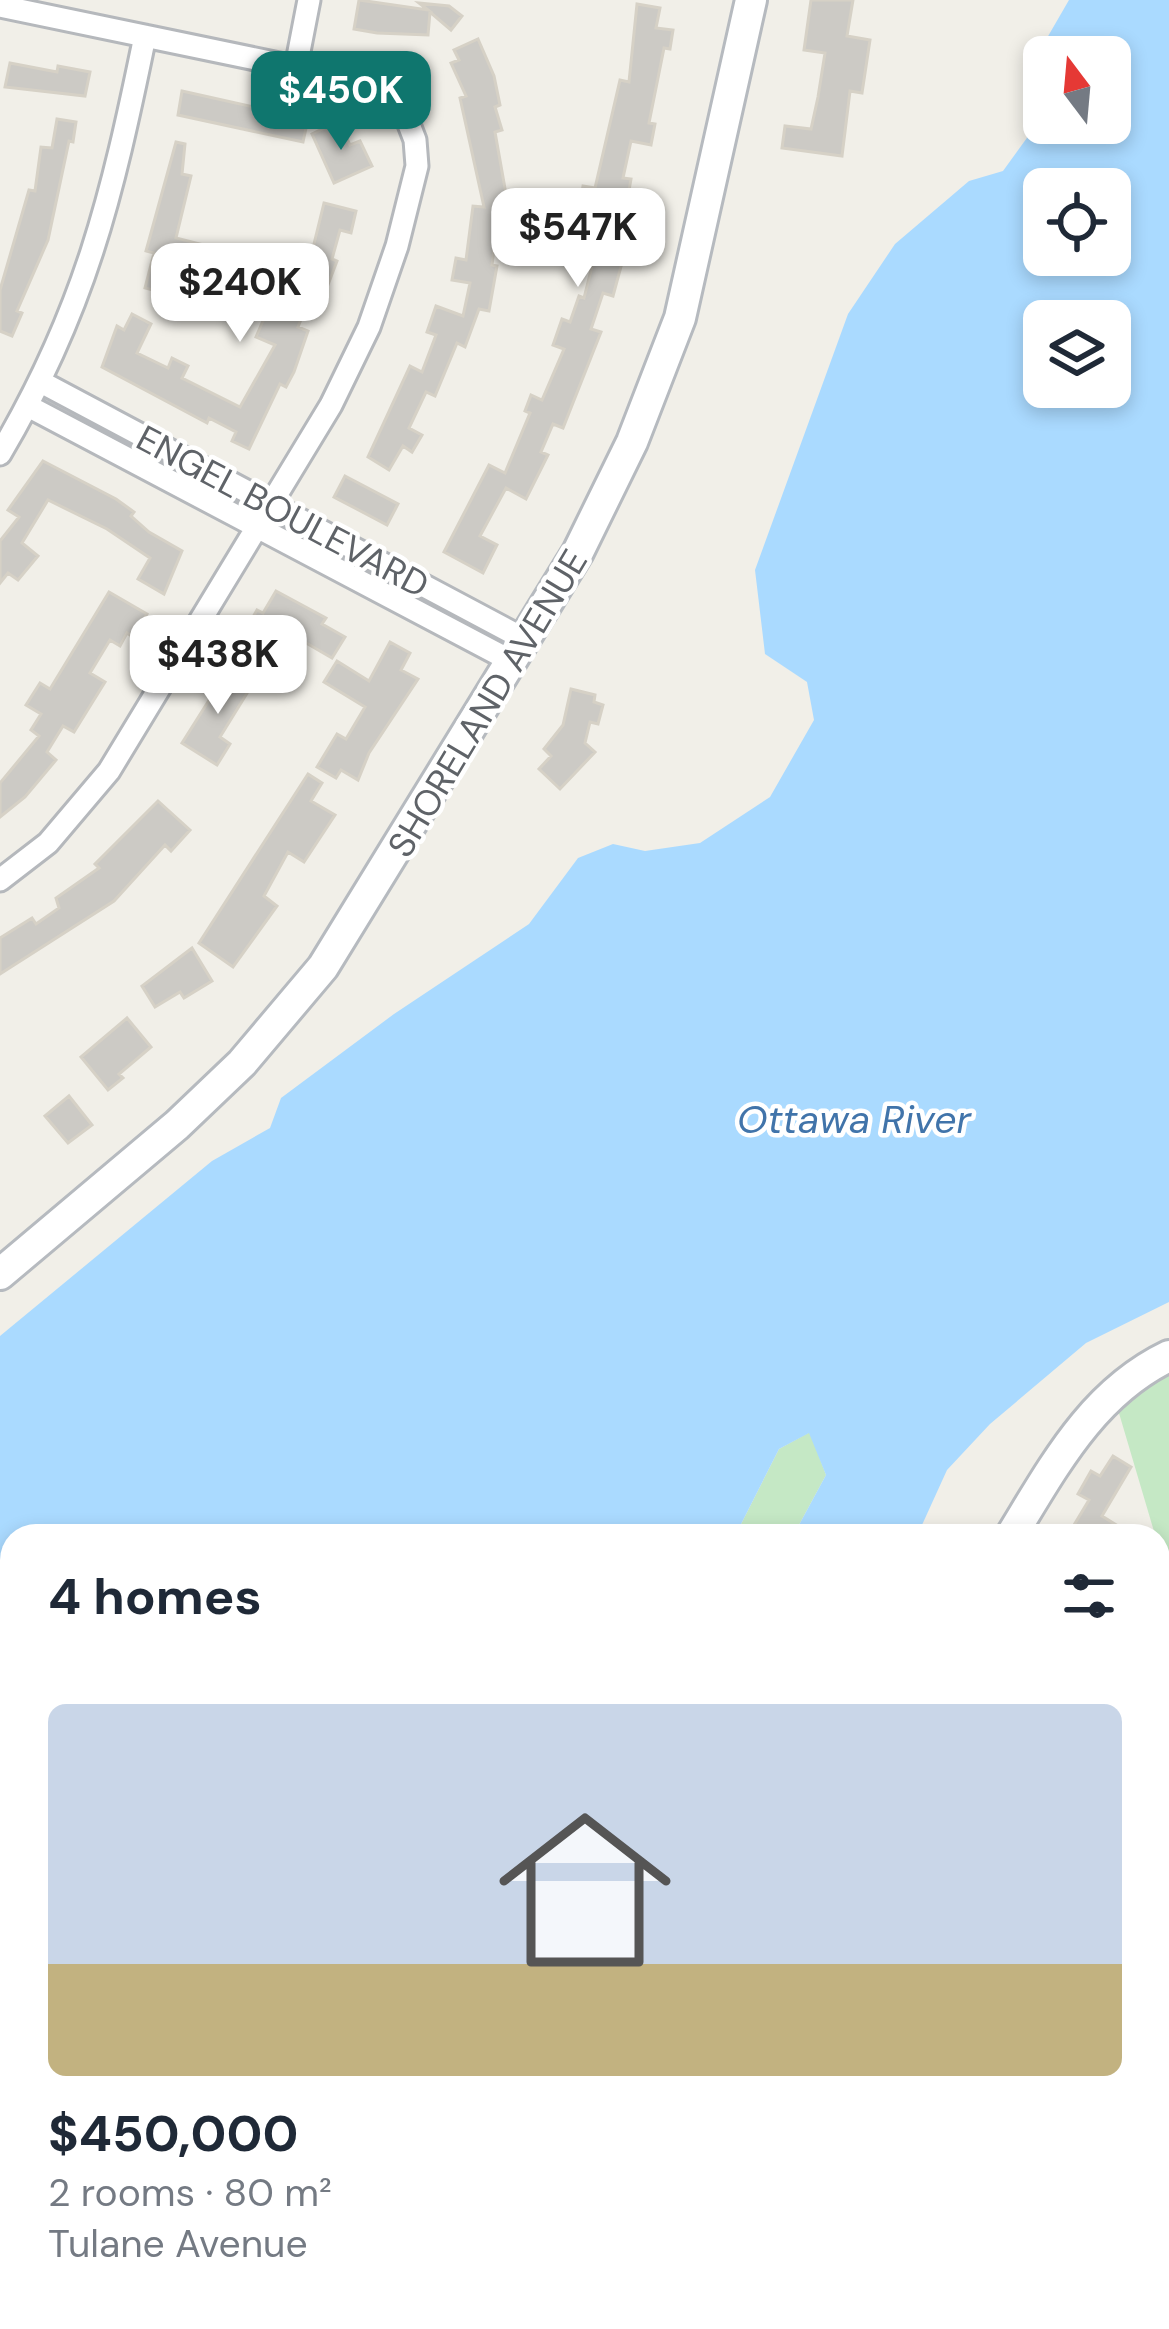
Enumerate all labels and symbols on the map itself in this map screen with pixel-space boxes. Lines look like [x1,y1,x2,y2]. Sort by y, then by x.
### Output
north arrow [1023,36,1131,144]
pin: $450K [257,51,425,153]
pin: $547K [494,188,662,290]
pin: $240K [156,243,324,345]
street label: ENGEL BOULEVARD [128,415,437,608]
street label: SHORELAND AVENUE [377,541,598,866]
pin: $438K [134,615,302,717]
water label: Ottawa River [737,1094,972,1145]

